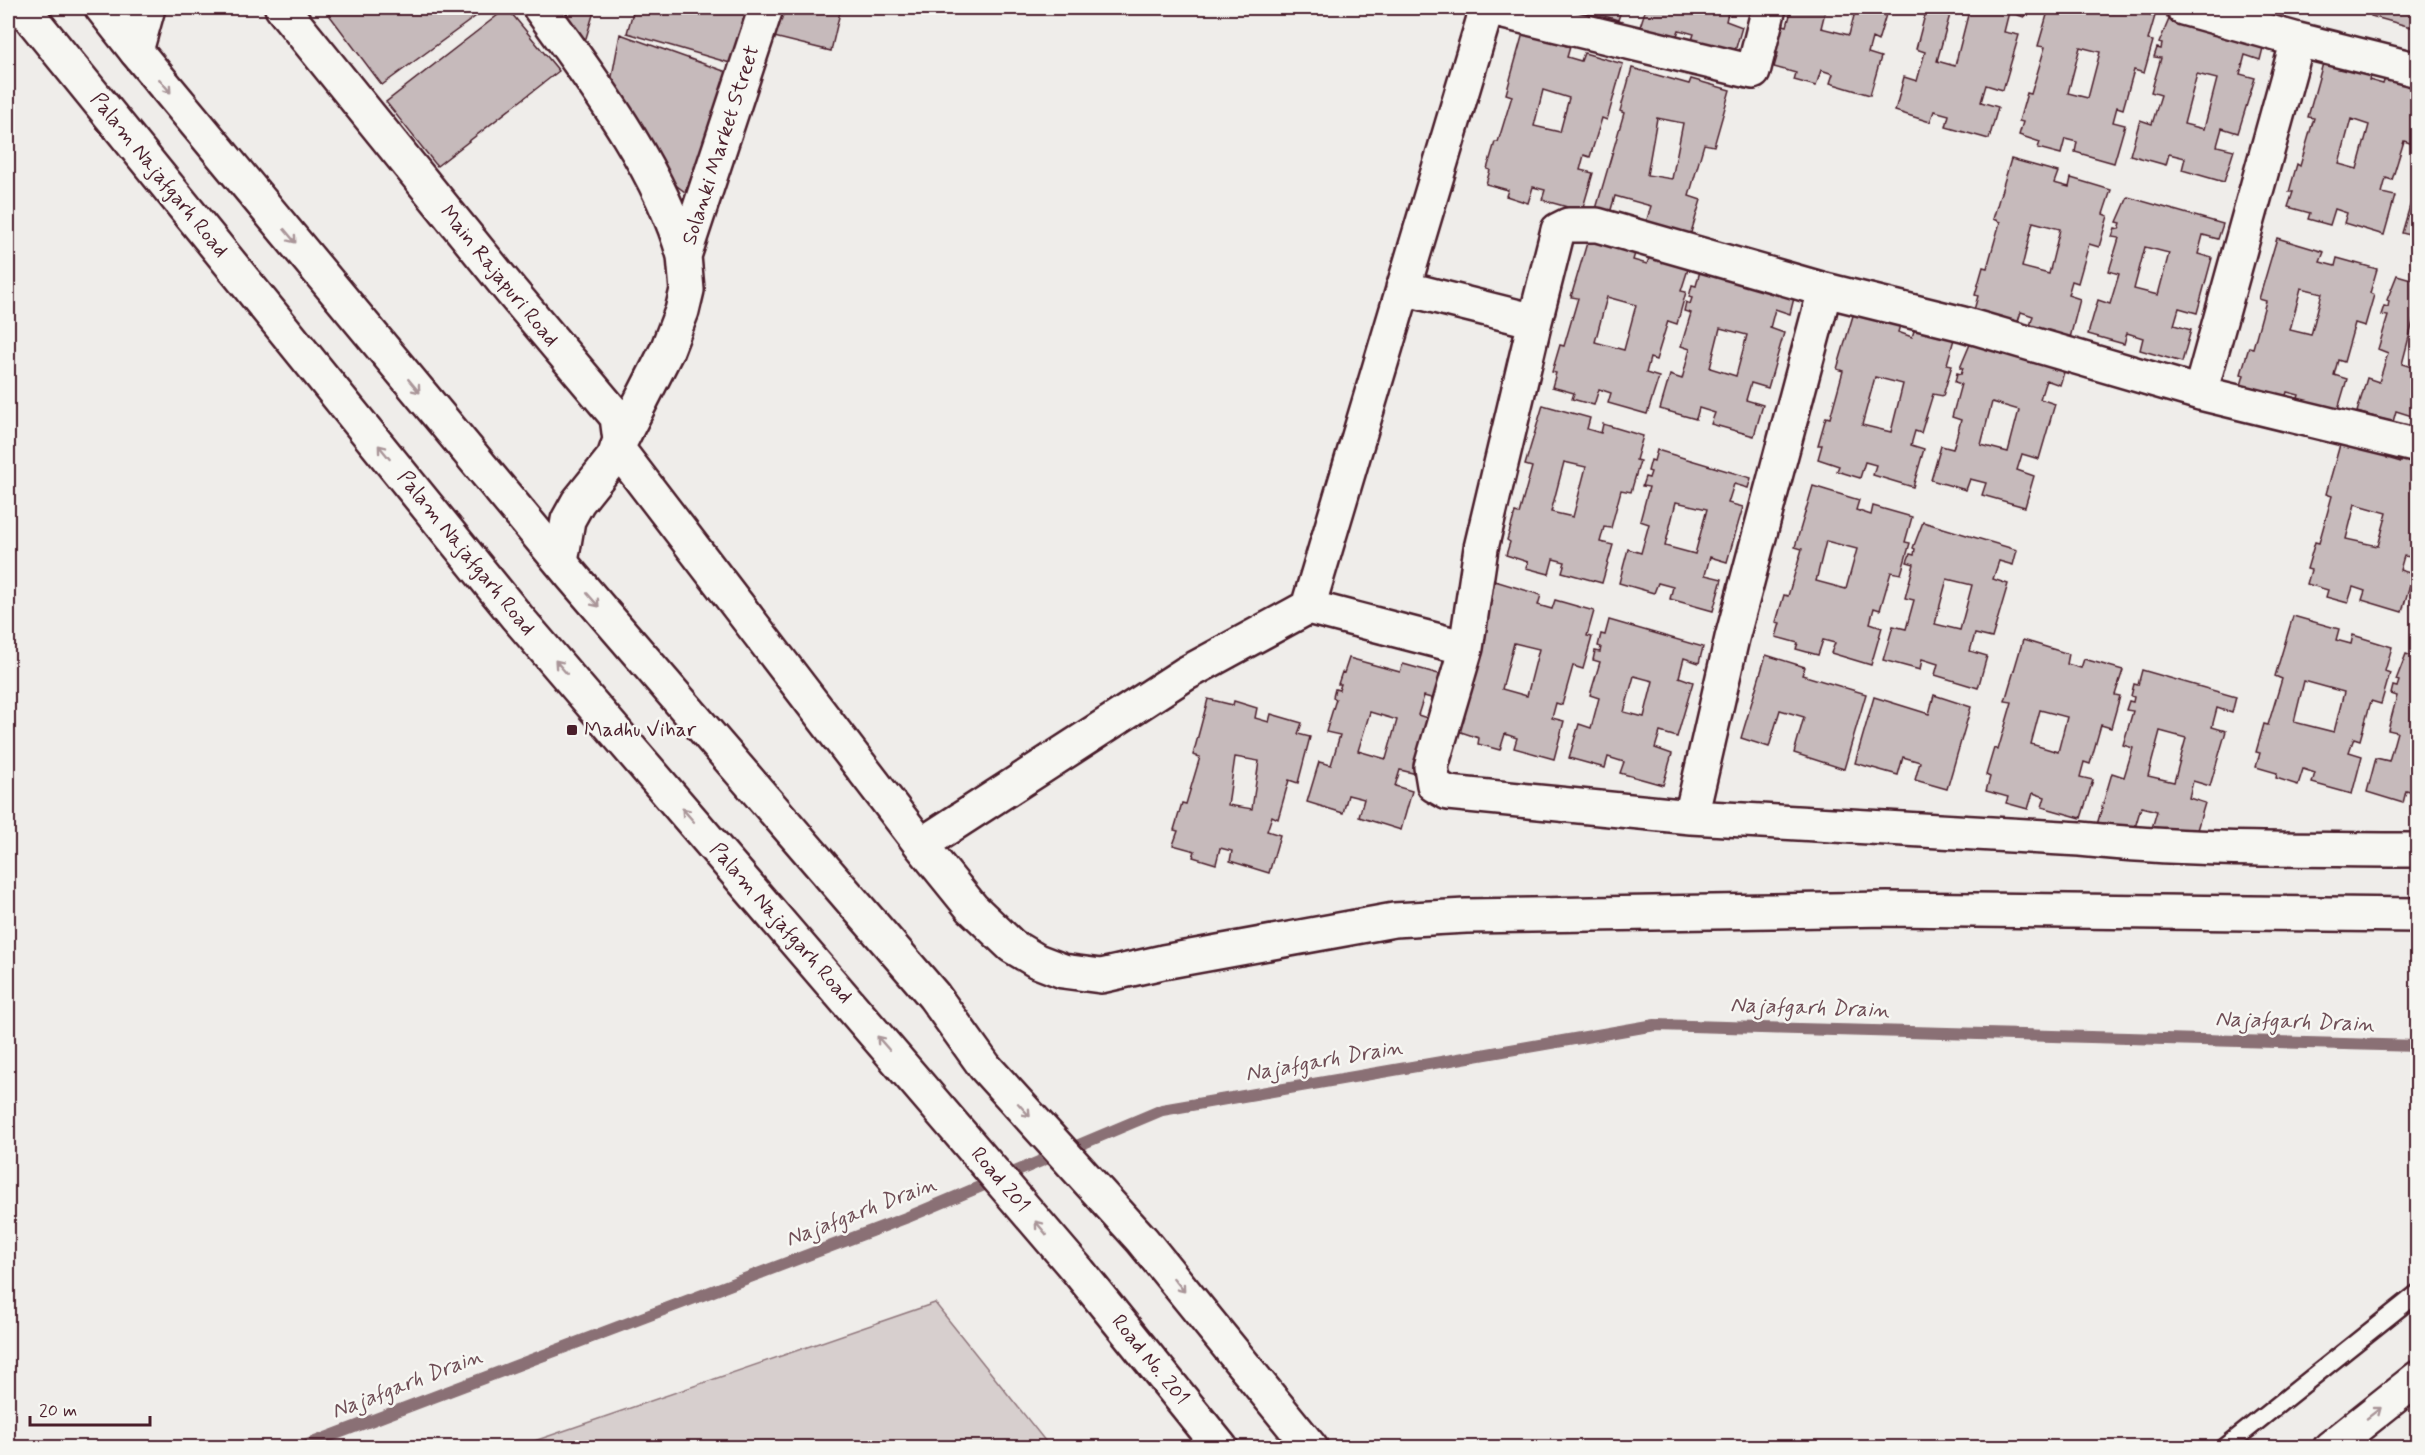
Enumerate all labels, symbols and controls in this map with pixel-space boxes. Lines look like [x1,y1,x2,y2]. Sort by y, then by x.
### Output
street label: Solanki Market Street [675,41,767,248]
one-way arrow [158,78,172,93]
street label: Palam Najafgarh Road [84,87,234,263]
street label: Main Rajapuri Road [433,199,565,353]
one-way arrow [283,228,296,244]
one-way arrow [408,378,421,394]
one-way arrow [377,444,390,460]
street label: Palam Najafgarh Road [391,465,541,641]
one-way arrow [586,592,600,607]
one-way arrow [554,660,568,675]
place label: Madhu Vihar [584,716,696,744]
marker: Madhu Vihar [565,723,579,737]
one-way arrow [681,808,695,823]
street label: Palam Najafgarh Road [703,837,859,1009]
water label: Najafgarh Drain [1730,991,1890,1026]
water label: Najafgarh Drain [2215,1005,2375,1040]
water label: Najafgarh Drain [1243,1033,1405,1090]
one-way arrow [877,1035,890,1051]
one-way arrow [1017,1102,1031,1117]
street label: Road 201 [964,1141,1036,1219]
water label: Najafgarh Drain [782,1170,941,1255]
one-way arrow [1034,1221,1048,1236]
one-way arrow [1172,1277,1185,1293]
street label: Road No. 201 [1105,1309,1195,1411]
water label: Najafgarh Drain [328,1342,487,1427]
scale bar [30,1389,150,1427]
text: 20 m [39,1399,77,1423]
one-way arrow [2366,1406,2382,1419]

